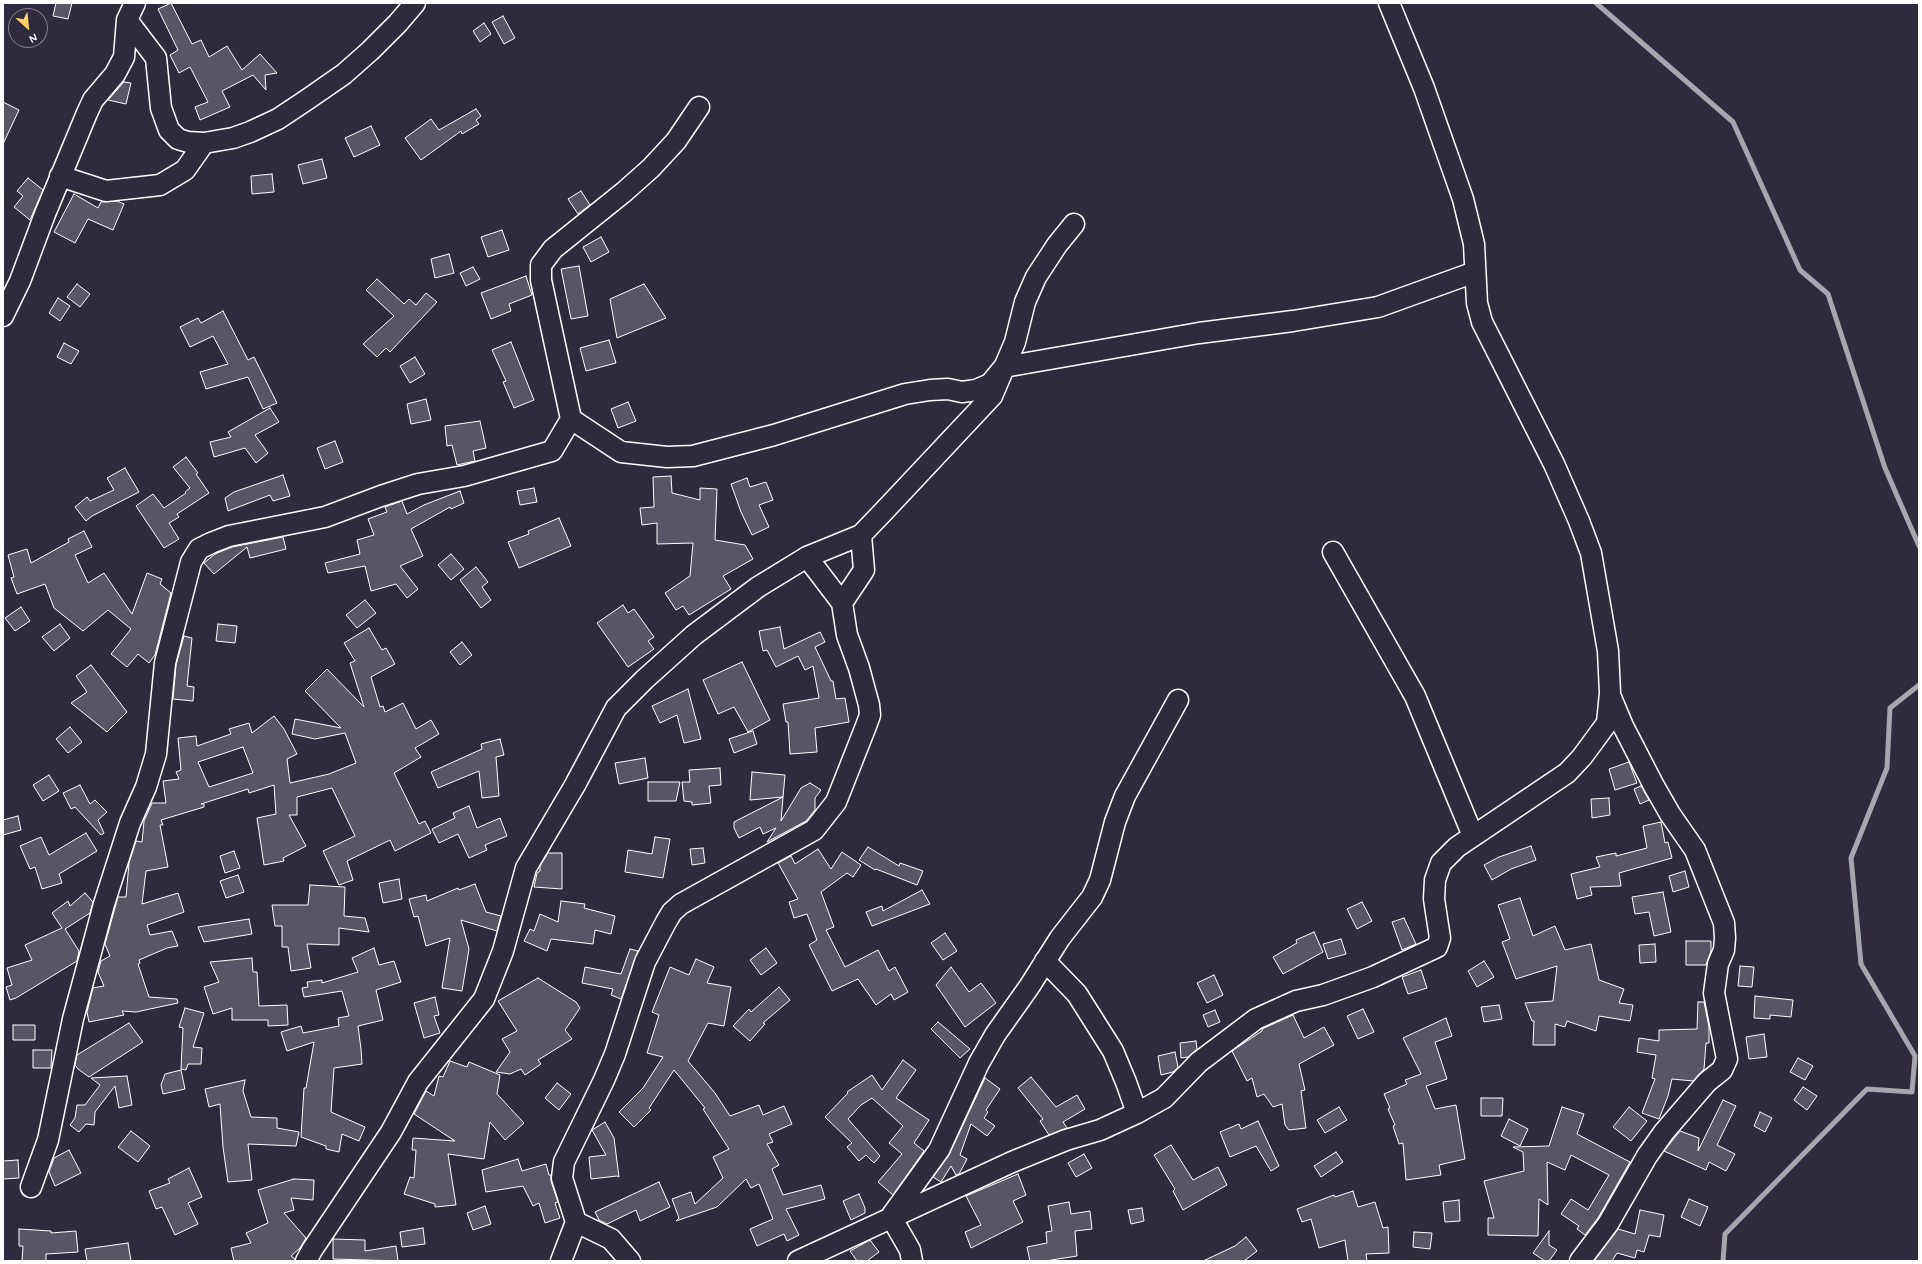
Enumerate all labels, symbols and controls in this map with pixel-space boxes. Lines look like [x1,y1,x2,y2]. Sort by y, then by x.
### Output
north arrow [8,8,48,48]
text: N [27,30,39,46]

